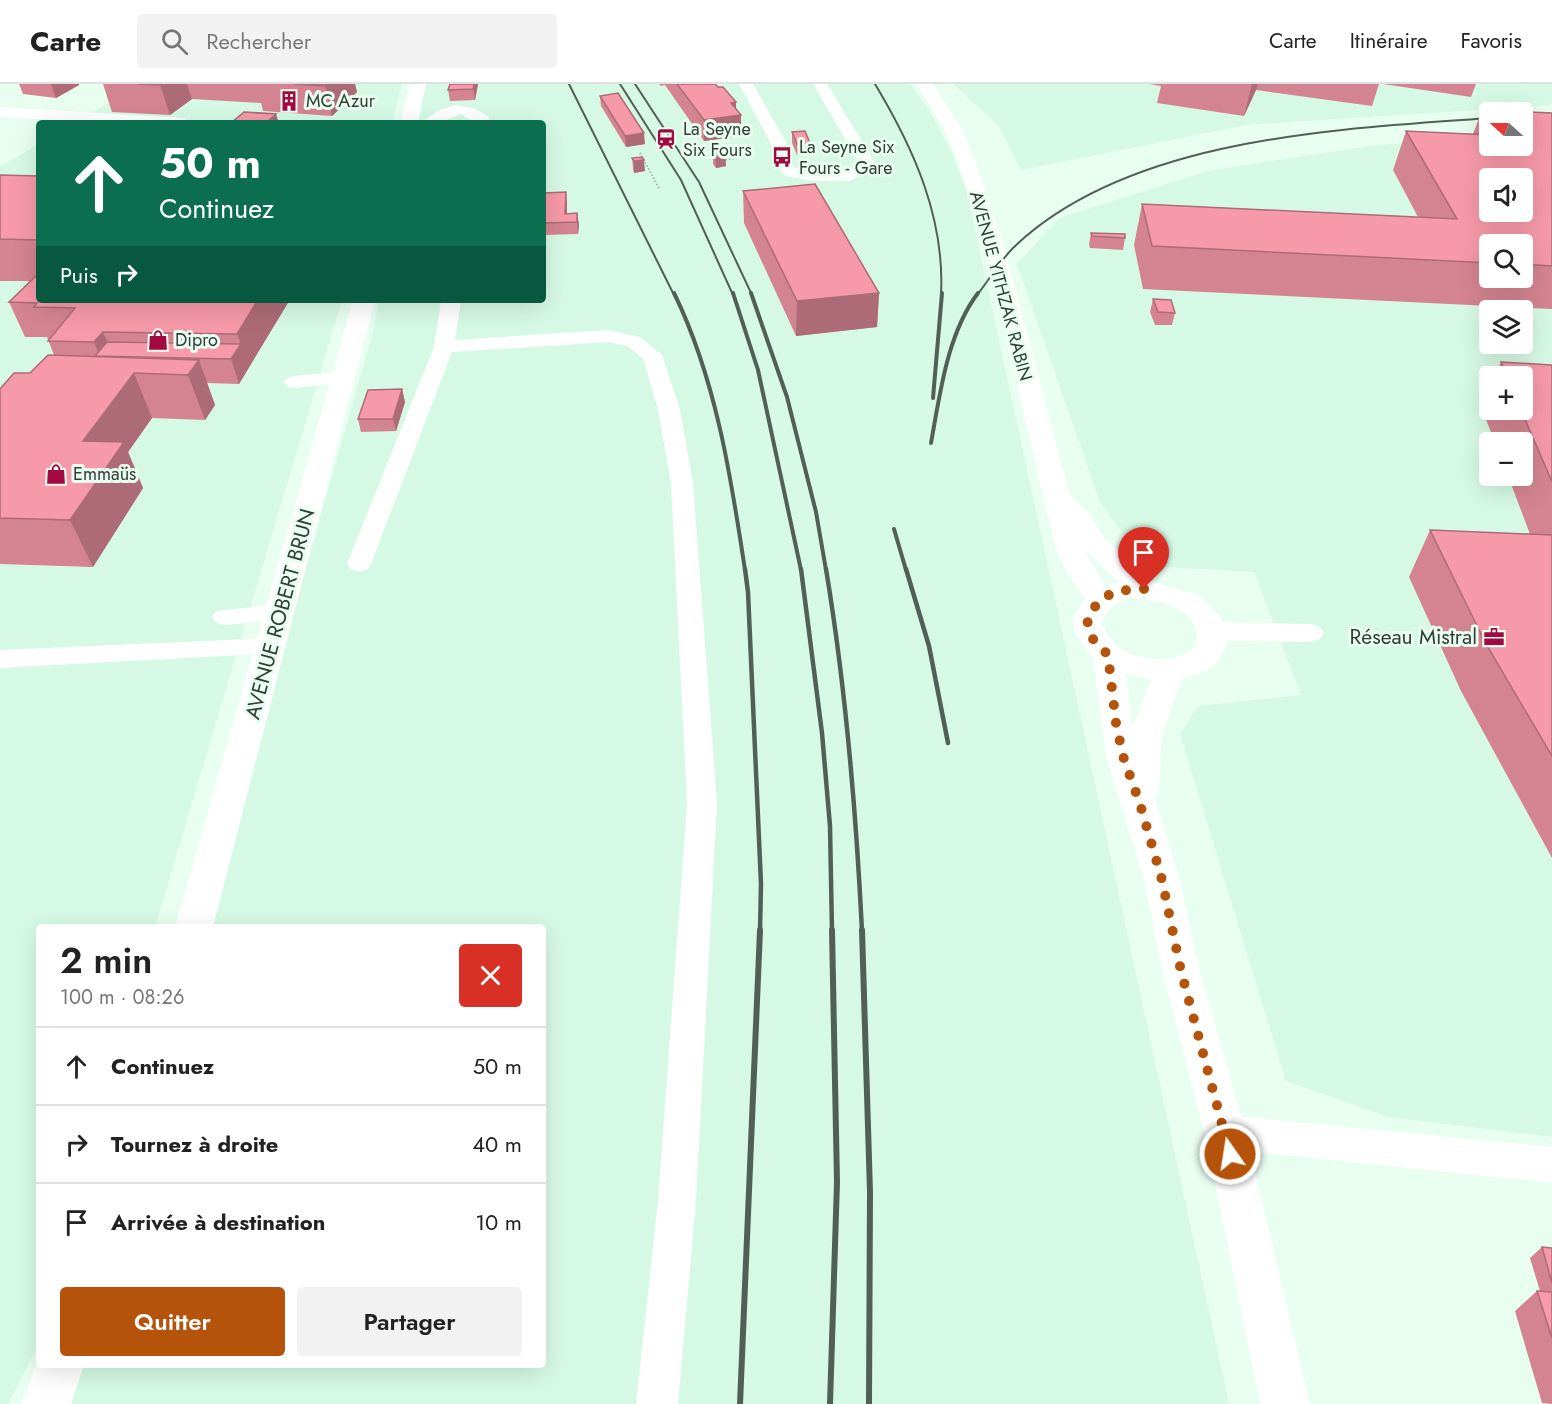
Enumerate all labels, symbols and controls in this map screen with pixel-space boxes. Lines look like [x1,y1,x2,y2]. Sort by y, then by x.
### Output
search box [137,14,557,68]
text: Carte [30,21,101,62]
icon: search [158,25,191,58]
text: Rechercher [206,25,311,57]
text: Carte [1269,26,1317,56]
text: Itinéraire [1350,26,1428,56]
text: Favoris [1461,26,1522,56]
place label: MC Azur [306,88,376,114]
building icon: MC Azur [277,89,301,113]
north arrow [1479,102,1533,156]
map controls [1479,102,1533,486]
place label: La Seyne Six Fours [683,116,752,163]
station icon: La Seyne Six Fours [654,127,678,151]
text: 50 m [159,133,261,194]
place label: La Seyne Six Fours - Gare [799,134,895,181]
icon: ahead [60,144,138,222]
bus stop icon: La Seyne Six Fours - Gare [770,145,794,169]
button: sound [1479,168,1533,222]
street label: AVENUE YITHZAK RABIN [963,188,1039,384]
text: Continuez [159,189,274,228]
button: search [1479,234,1533,288]
icon: right [110,258,143,291]
text: Puis [60,259,98,291]
button: layers [1479,300,1533,354]
place label: Dipro [175,327,218,353]
shop icon: Dipro [146,328,170,352]
button: + [1479,366,1533,420]
button: − [1479,432,1533,486]
place label: Emmaüs [73,461,136,487]
shop icon: Emmaüs [44,462,68,486]
street label: AVENUE ROBERT BRUN [237,505,323,723]
pin [1118,527,1169,589]
icon: arrive [1127,536,1160,569]
place label: Réseau Mistral [1350,622,1477,652]
office icon: Réseau Mistral [1482,625,1506,649]
text: 2 min [60,934,152,986]
button: close [459,944,522,1007]
text: 100 m · 08:26 [60,983,184,1012]
icon: ahead [60,1050,93,1083]
text: Continuez [111,1050,214,1082]
text: 50 m [473,1050,522,1082]
position arrow [1198,1122,1262,1186]
icon: right [60,1128,93,1161]
text: Tournez à droite [111,1128,278,1160]
text: 40 m [472,1128,522,1160]
icon: arrive [60,1206,93,1239]
text: Arrivée à destination [111,1206,325,1238]
text: 10 m [475,1206,522,1238]
button: Quitter [60,1287,285,1356]
button: Partager [297,1287,522,1356]

